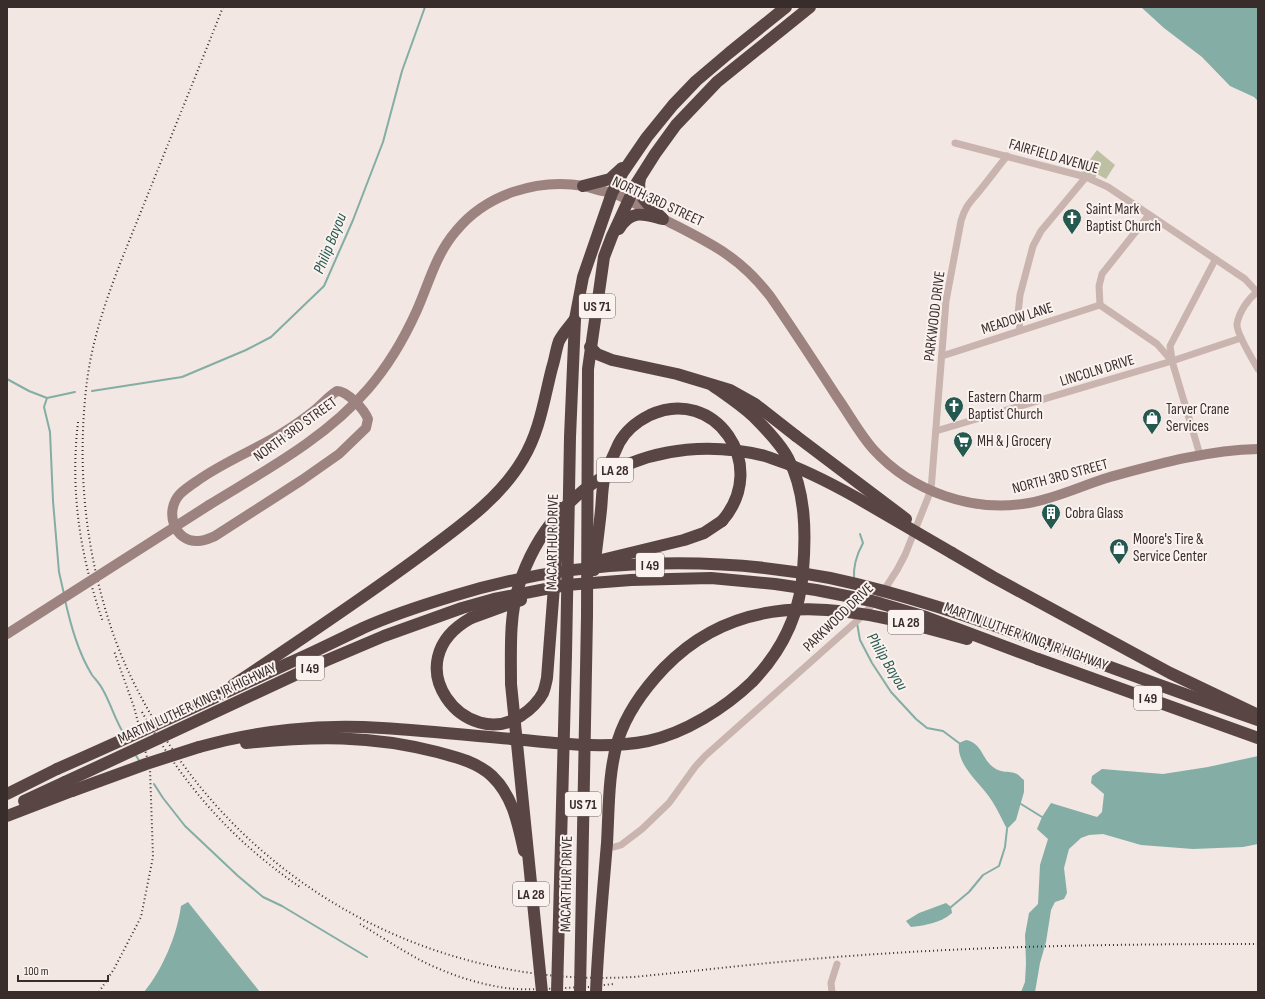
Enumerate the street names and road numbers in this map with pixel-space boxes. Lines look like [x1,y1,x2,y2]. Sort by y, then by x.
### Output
street label: FAIRFIELD AVENUE [1007,135,1101,178]
street label: NORTH 3RD STREET [609,172,707,231]
street label: PARKWOOD DRIVE [920,270,949,362]
road number: US 71 [579,294,615,318]
street label: MEADOW LANE [979,298,1055,339]
street label: LINCOLN DRIVE [1058,350,1137,391]
street label: NORTH 3RD STREET [250,393,341,466]
street label: NORTH 3RD STREET [1010,455,1110,498]
road number: LA 28 [597,458,633,482]
street label: MACARTHUR DRIVE [542,494,563,590]
road number: I 49 [636,553,664,577]
street label: PARKWOOD DRIVE [799,579,878,656]
street label: MARTIN LUTHER KING, JR HIGHWAY [941,598,1111,675]
road number: LA 28 [888,610,924,634]
road number: I 49 [296,656,324,680]
street label: MARTIN LUTHER KING, JR HIGHWAY [115,658,280,749]
road number: I 49 [1134,686,1162,710]
road number: US 71 [565,792,601,816]
street label: MACARTHUR DRIVE [556,836,577,932]
road number: LA 28 [513,882,549,906]

